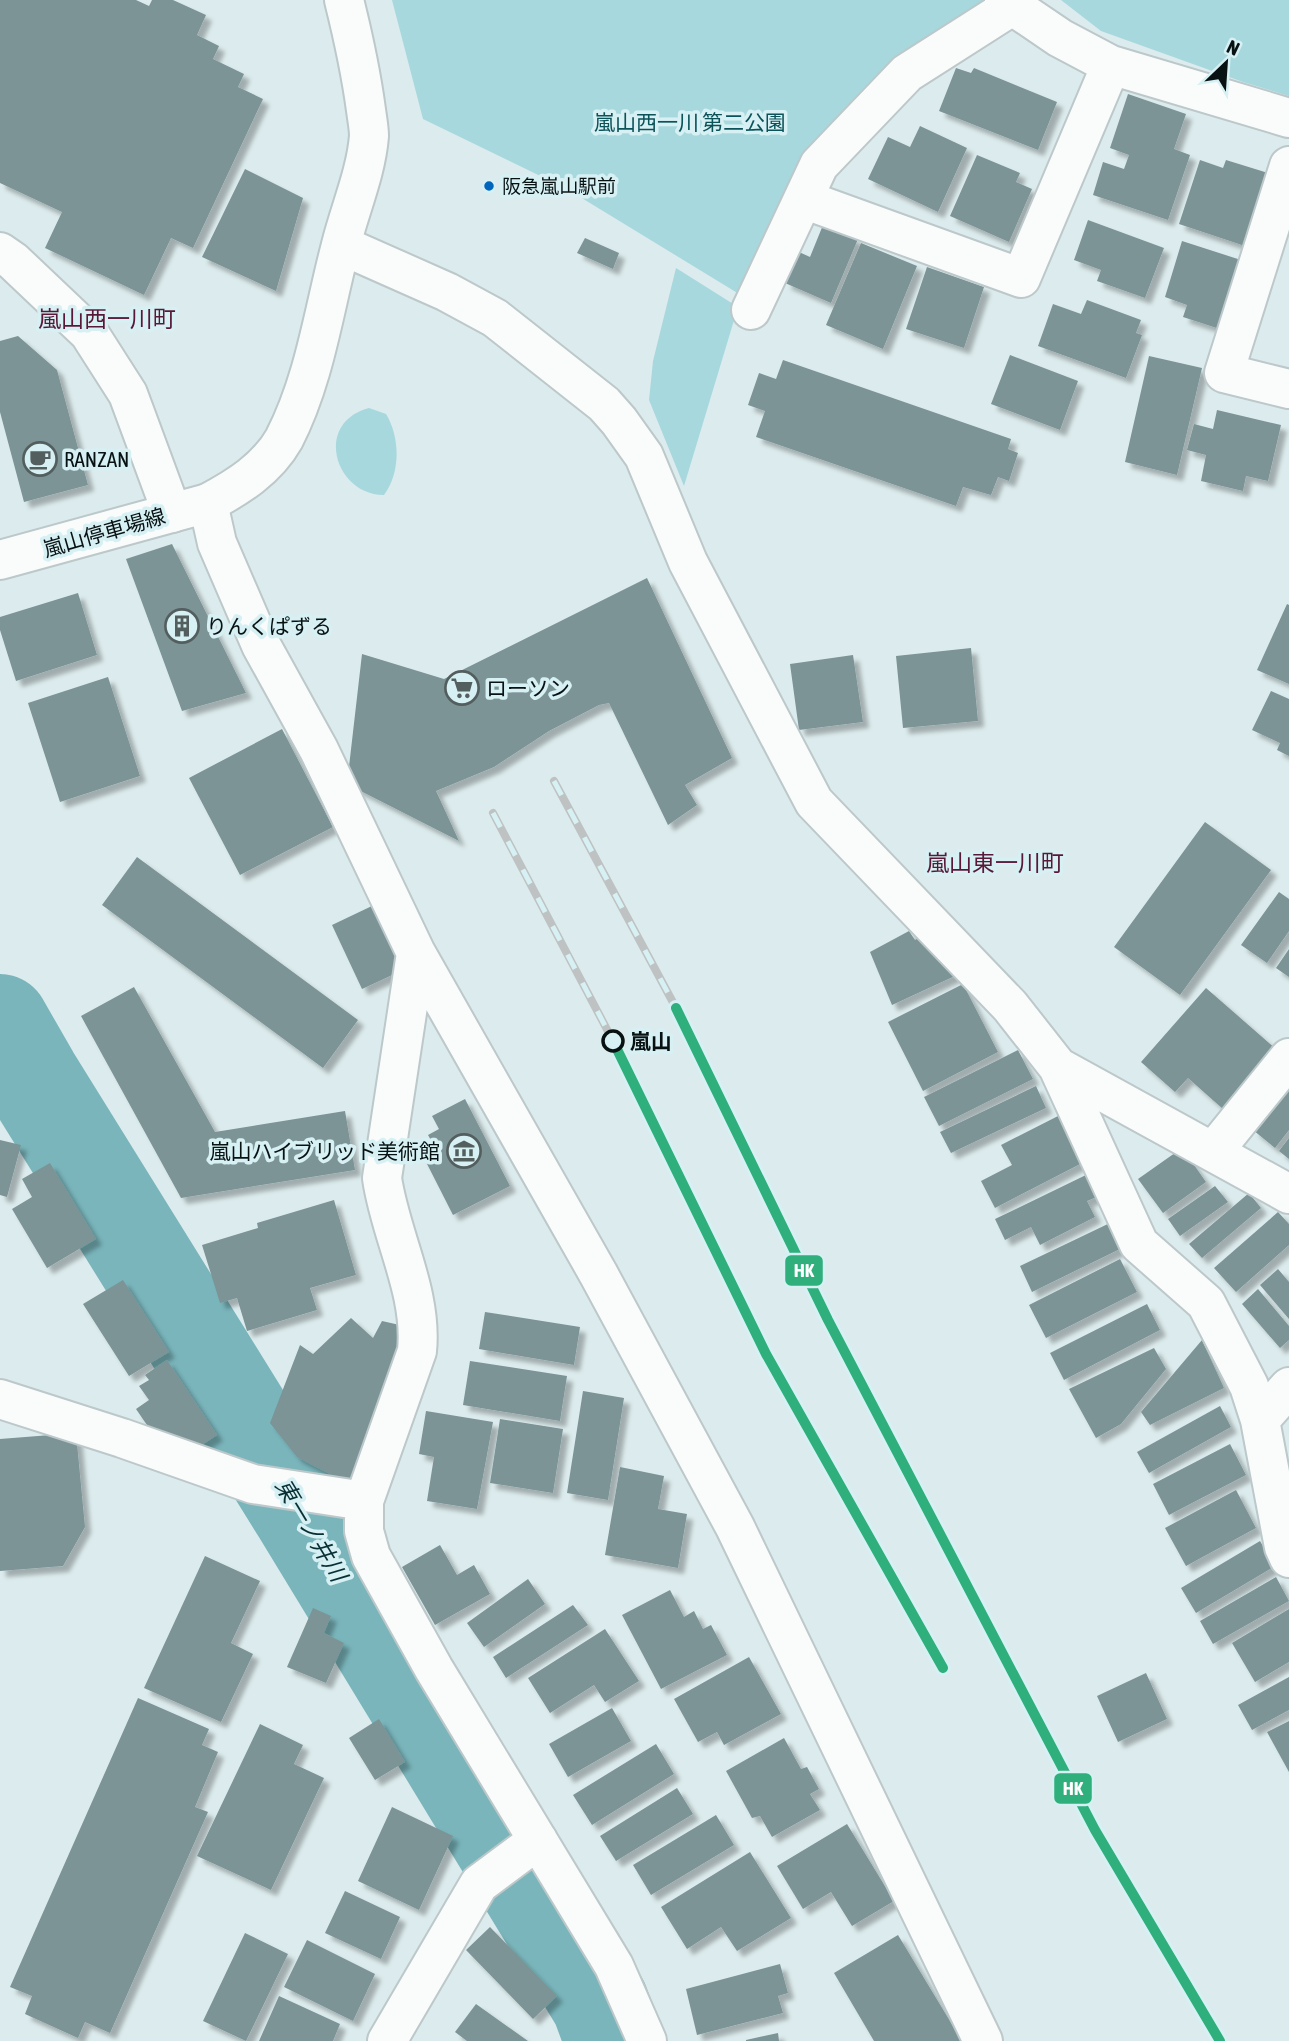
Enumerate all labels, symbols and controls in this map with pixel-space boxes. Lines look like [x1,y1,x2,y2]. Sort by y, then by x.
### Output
north arrow [1191,28,1261,98]
text: N [1223,35,1243,60]
park label: 嵐山西一川 第二公園 [594,110,786,134]
place label: 阪急嵐山駅前 [502,175,616,197]
marker: 阪急嵐山駅前 [482,179,496,193]
district label: 嵐山西一川町 [38,306,176,332]
cafe icon: RANZAN [21,440,59,478]
place label: RANZAN [64,447,129,471]
street label: 嵐山停車場線 [40,503,168,561]
building icon: りんくぱずる [163,607,201,645]
place label: りんくぱずる [206,614,332,638]
supermarket icon: ローソン [443,669,481,707]
place label: ローソン [486,676,570,700]
district label: 嵐山東一川町 [926,850,1064,876]
place label: 嵐山 [630,1029,672,1053]
marker: 嵐山 [602,1030,624,1052]
museum icon: 嵐山ハイブリッド美術館 [445,1132,483,1170]
place label: 嵐山ハイブリッド美術館 [209,1139,440,1163]
line badge: HK [784,1254,824,1287]
text: HK [794,1259,815,1281]
water label: 東一ノ井川 [270,1474,353,1589]
line badge: HK [1053,1772,1093,1805]
text: HK [1063,1777,1084,1799]

